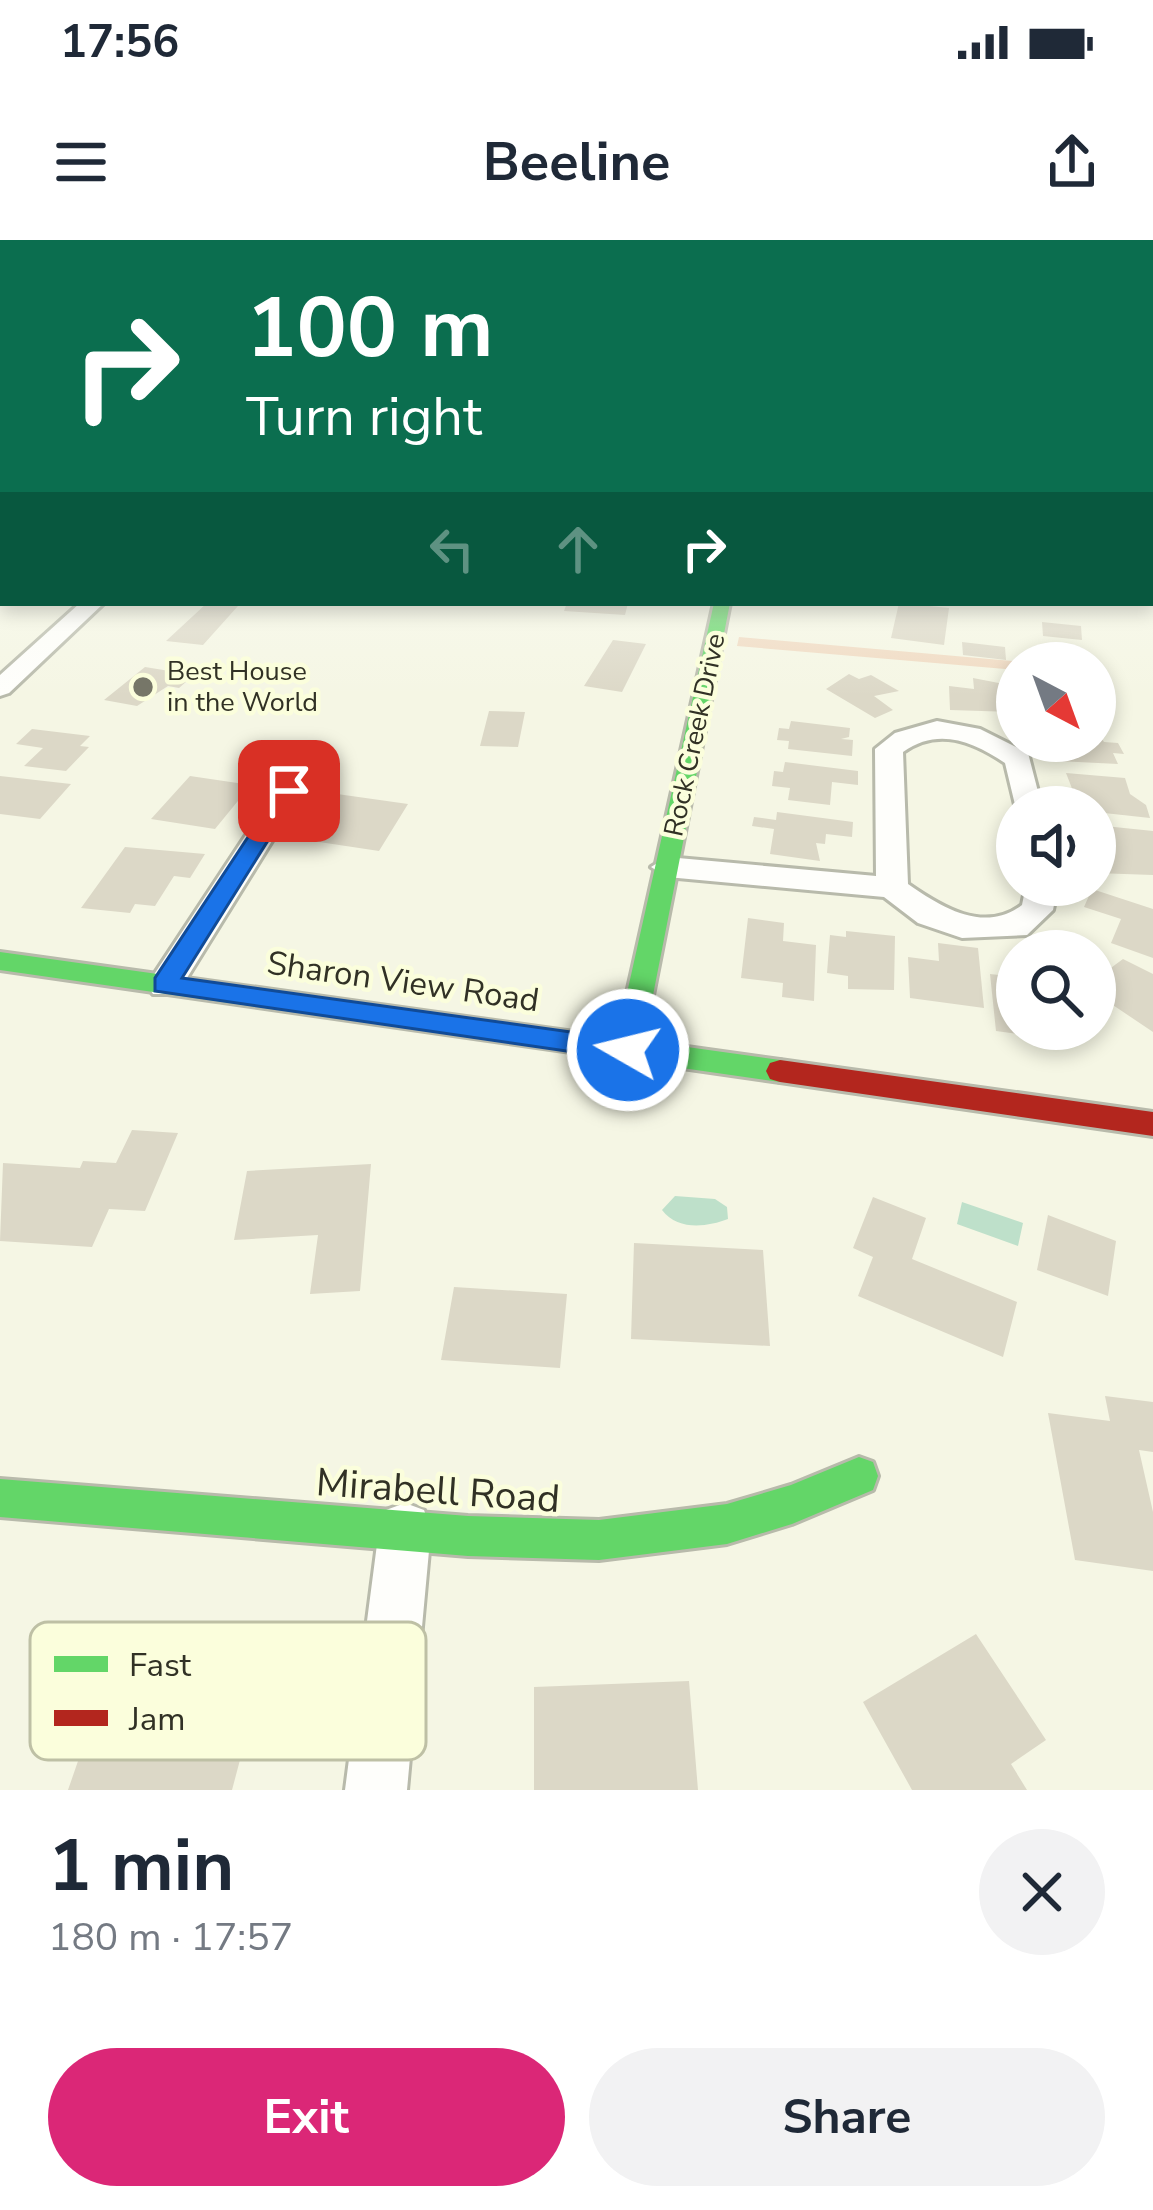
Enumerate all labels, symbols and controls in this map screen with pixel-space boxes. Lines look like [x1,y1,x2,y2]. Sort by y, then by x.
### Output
text: 17:56 [60,12,179,73]
text: Beeline [483,125,670,199]
icon: menu [48,129,114,195]
icon: share [1039,129,1105,195]
text: 100 m [246,271,494,386]
icon: right [48,288,204,444]
text: Turn right [246,380,482,454]
icon: left [419,516,485,582]
icon: ahead [545,516,611,582]
icon: right [671,516,737,582]
street label: Rock Creek Drive [655,630,735,840]
north arrow [996,642,1116,762]
map controls [996,642,1116,1050]
place label: Best House in the World [167,653,318,721]
marker: Best House in the World [130,674,156,700]
pin [238,740,340,842]
icon: arrive [256,758,322,824]
button: sound [996,786,1116,906]
button: search [996,930,1116,1050]
street label: Sharon View Road [264,941,542,1023]
position arrow [565,987,691,1113]
street label: Mirabell Road [314,1456,562,1526]
legend [30,1622,426,1760]
text: Fast [129,1643,192,1688]
text: Jam [128,1697,185,1742]
text: 1 min [48,1817,234,1915]
button: close [979,1829,1105,1955]
text: 180 m · 17:57 [48,1911,293,1964]
button: Exit [48,2048,565,2186]
button: Share [589,2048,1105,2186]

